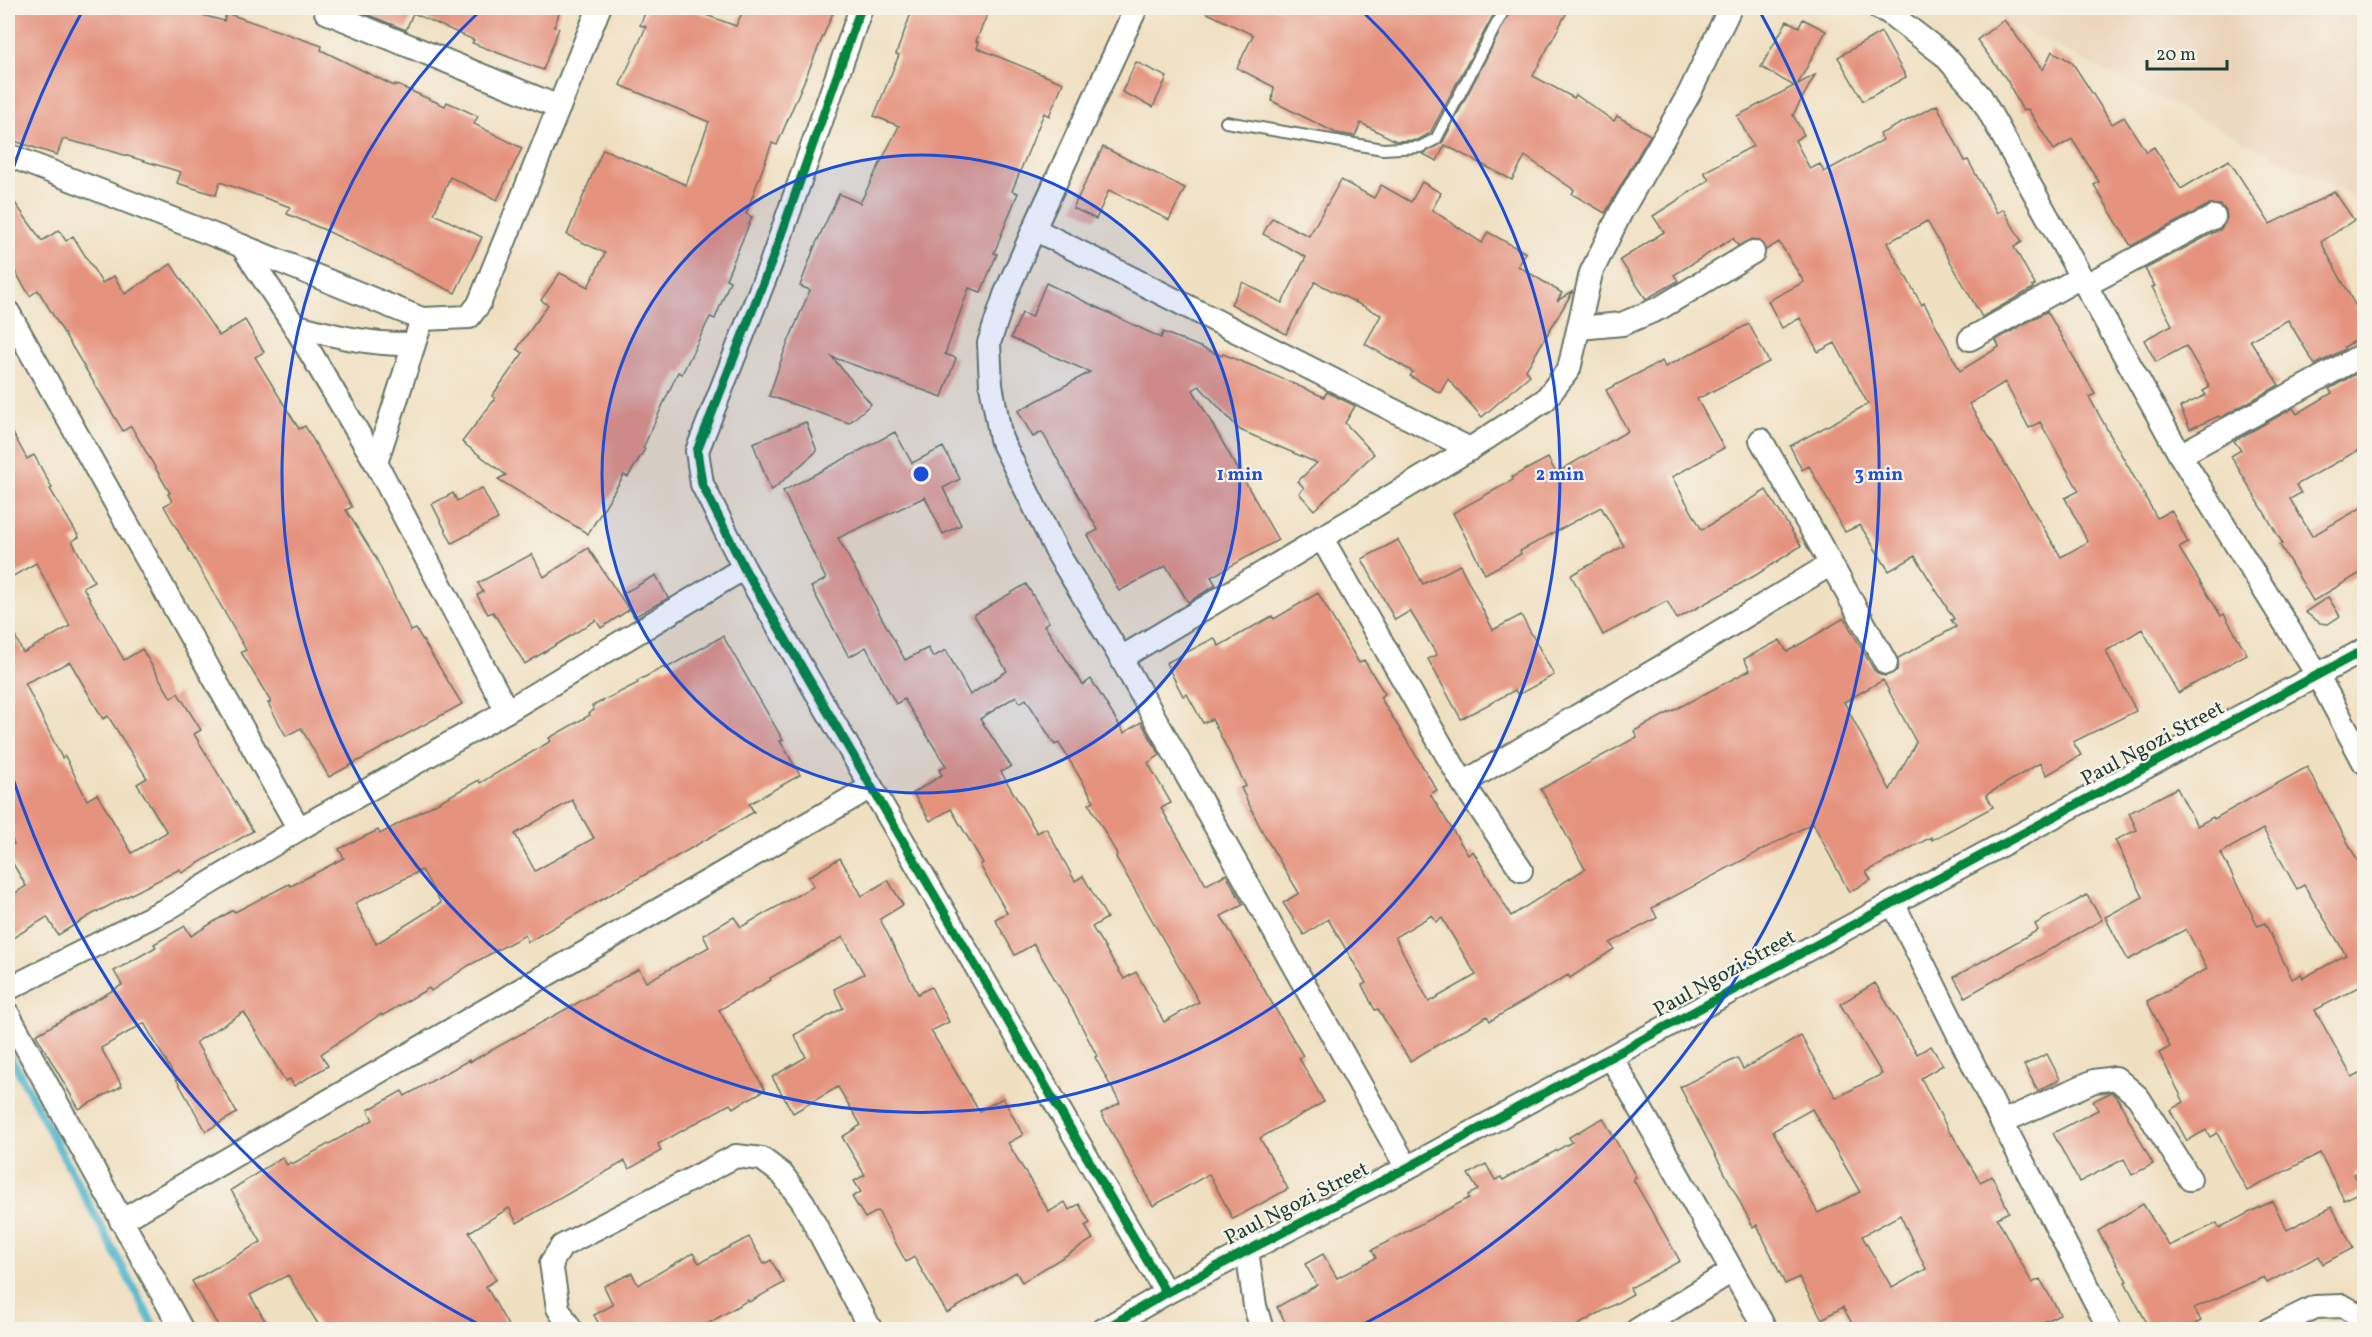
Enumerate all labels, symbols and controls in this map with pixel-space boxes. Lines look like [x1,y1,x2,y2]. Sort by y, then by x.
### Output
scale bar [2147,33,2226,71]
text: 20 m [2156,43,2196,68]
text: 1 min [1217,463,1263,488]
text: 2 min [1536,463,1584,488]
text: 3 min [1855,463,1903,488]
centre of rings [911,464,931,484]
street label: Paul Ngozi Street [2076,694,2230,794]
street label: Paul Ngozi Street [1649,923,1801,1025]
street label: Paul Ngozi Street [1220,1155,1374,1253]

